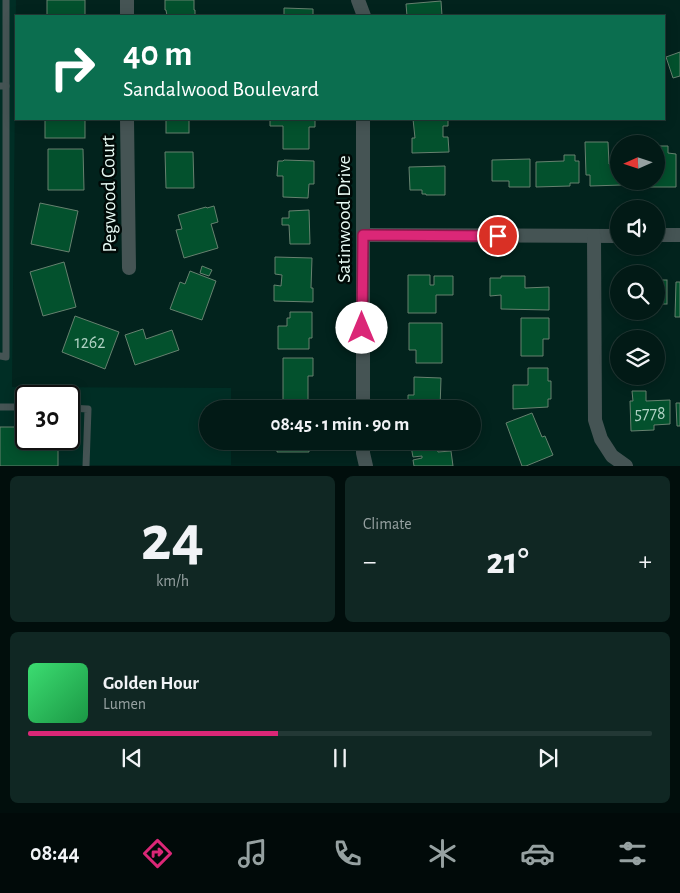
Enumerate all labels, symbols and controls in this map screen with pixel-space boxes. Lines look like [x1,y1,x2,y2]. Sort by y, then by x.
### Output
icon: right [40,35,105,100]
text: 40 m [123,37,192,72]
text: Sandalwood Boulevard [123,78,319,100]
street label: Pegwood Court [98,134,120,253]
north arrow [610,135,665,190]
map controls [610,135,665,385]
street label: Satinwood Drive [334,155,354,283]
button: sound [610,200,665,255]
pin [477,215,519,257]
icon: arrive [484,222,512,250]
button: search [610,265,665,320]
position arrow [335,301,387,353]
button: layers [610,330,665,385]
house number: 1262 [74,334,106,352]
speed limit sign: 30 [15,385,80,450]
house number: 5778 [634,405,666,423]
text: 08:45 · 1 min · 90 m [271,415,409,434]
text: 24 [141,507,204,572]
text: Climate [363,516,412,532]
text: 21° [486,543,529,581]
text: − [363,548,376,576]
text: + [639,548,652,576]
text: km/h [156,573,189,589]
text: Golden Hour [103,674,199,693]
text: Lumen [103,696,146,712]
icon: previous [118,744,146,772]
icon: pause [326,744,354,772]
icon: next [534,744,562,772]
icon: directions [140,836,175,871]
icon: music [235,836,270,871]
icon: phone [330,836,365,871]
icon: climate [425,836,460,871]
icon: car [520,836,555,871]
icon: filters [615,836,650,871]
text: 08:44 [30,842,80,864]

